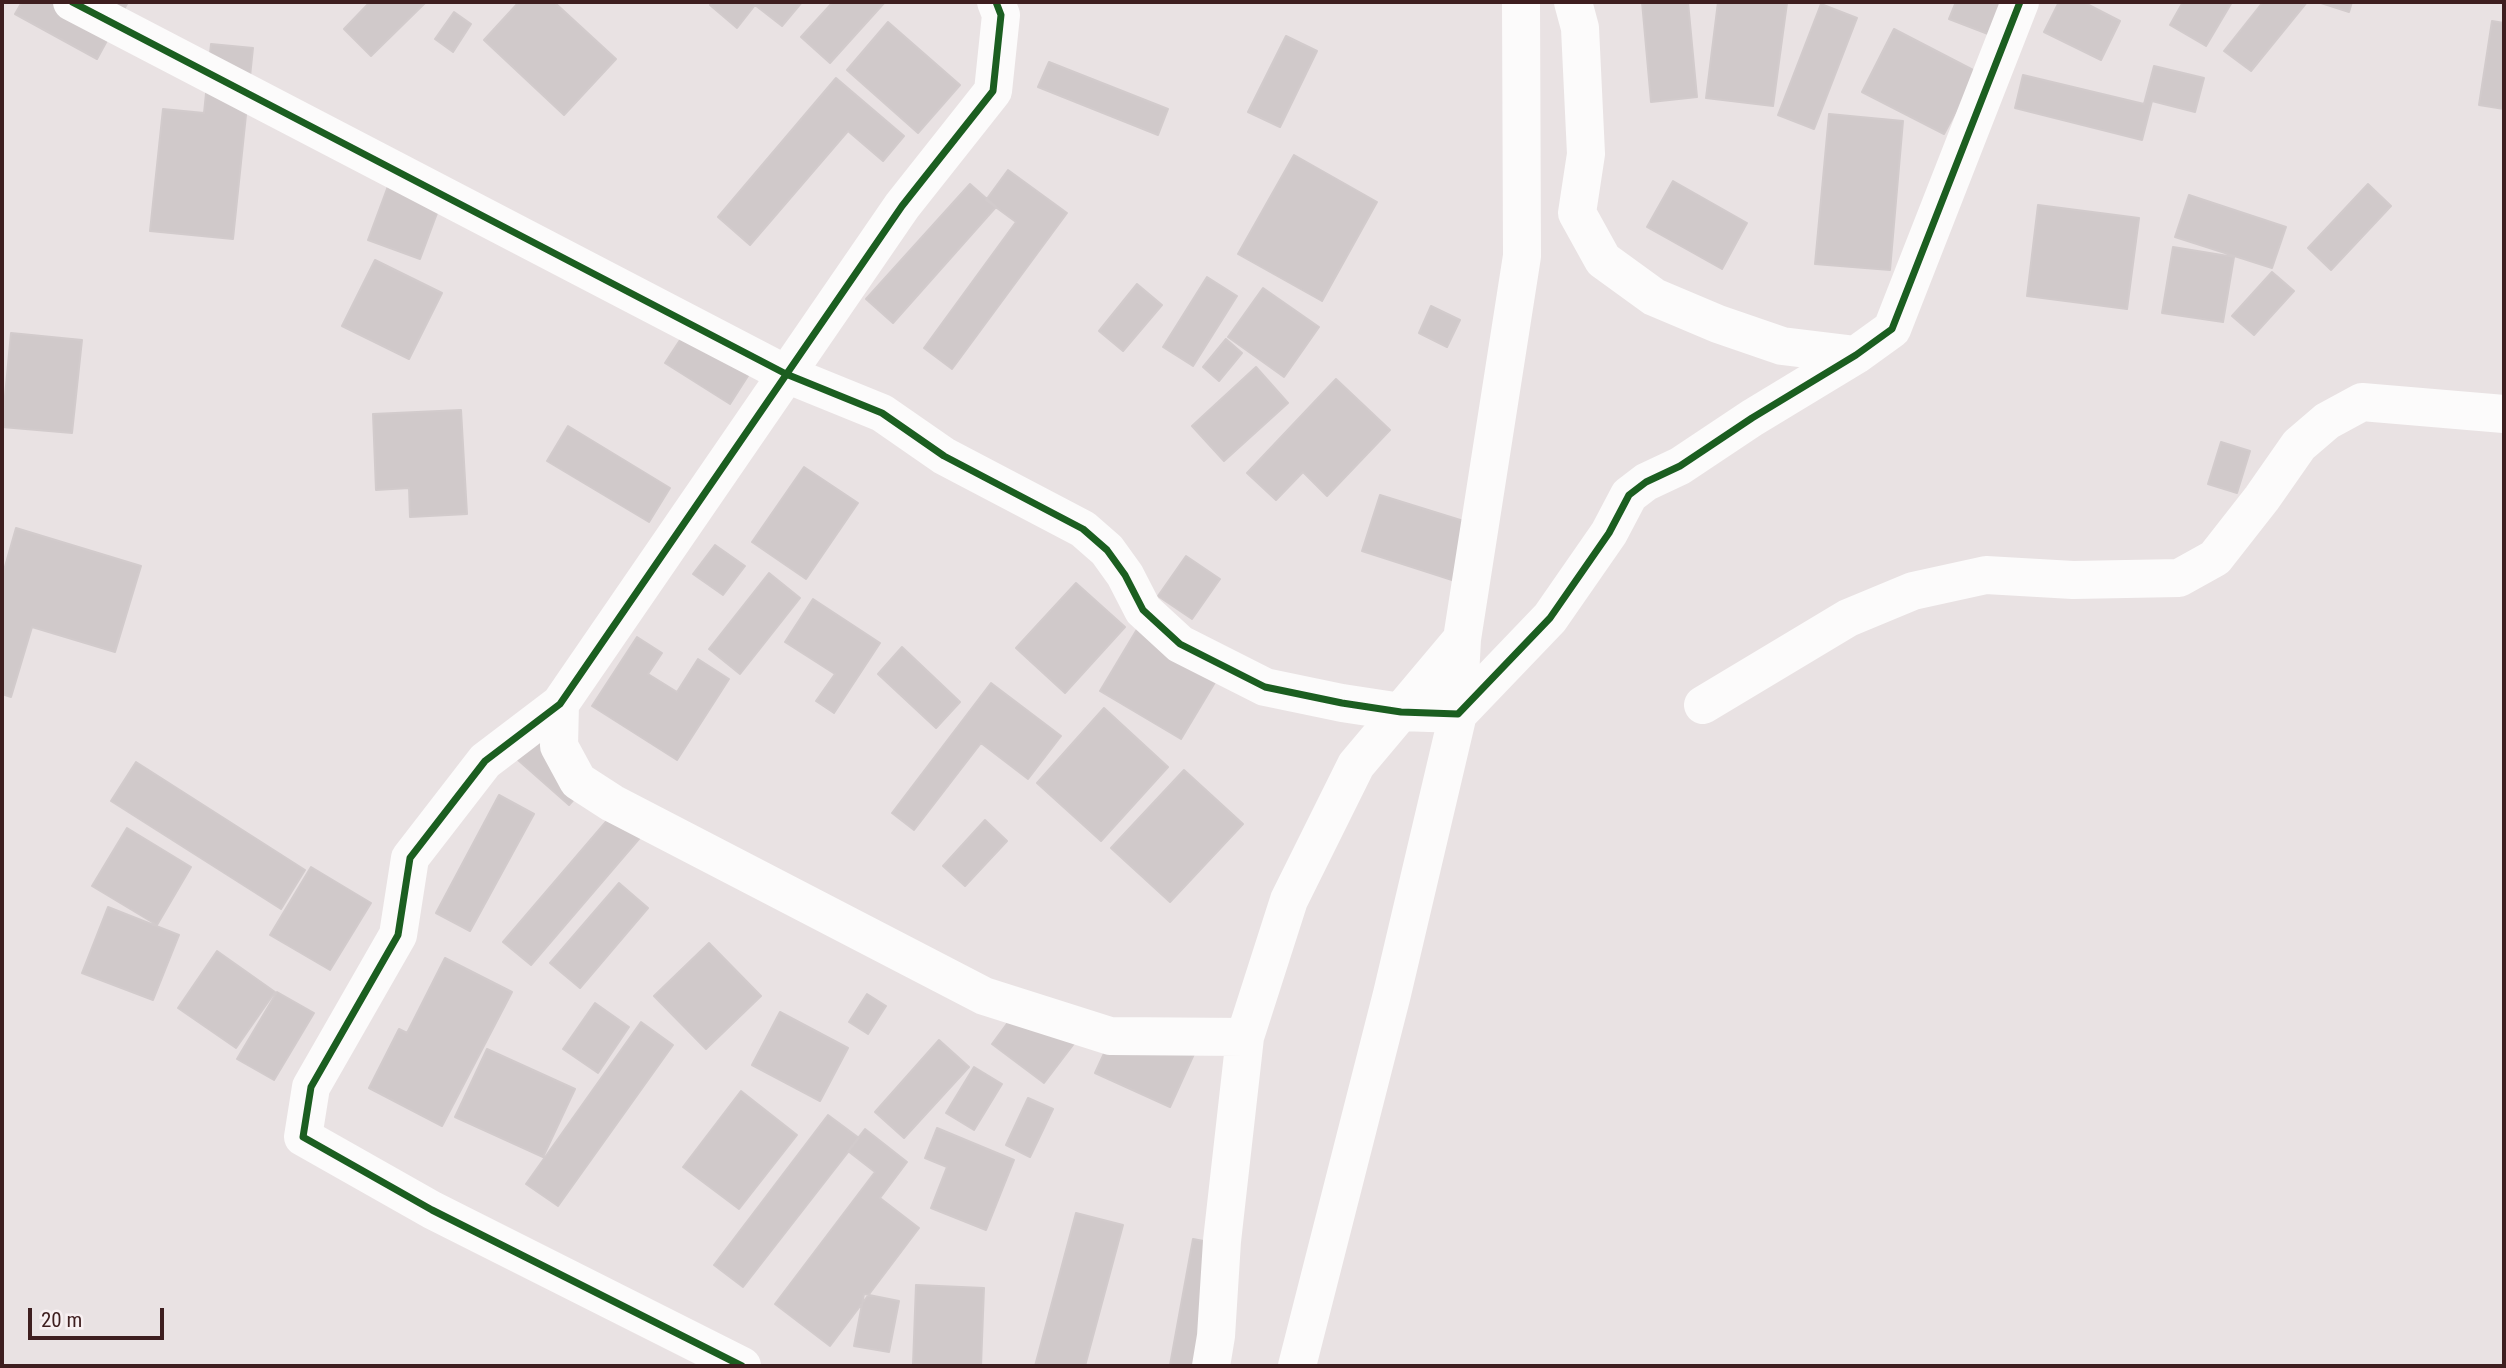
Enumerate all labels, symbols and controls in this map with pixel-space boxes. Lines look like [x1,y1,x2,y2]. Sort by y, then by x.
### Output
scale bar [32,1294,168,1338]
text: 20 m [41,1308,82,1332]

